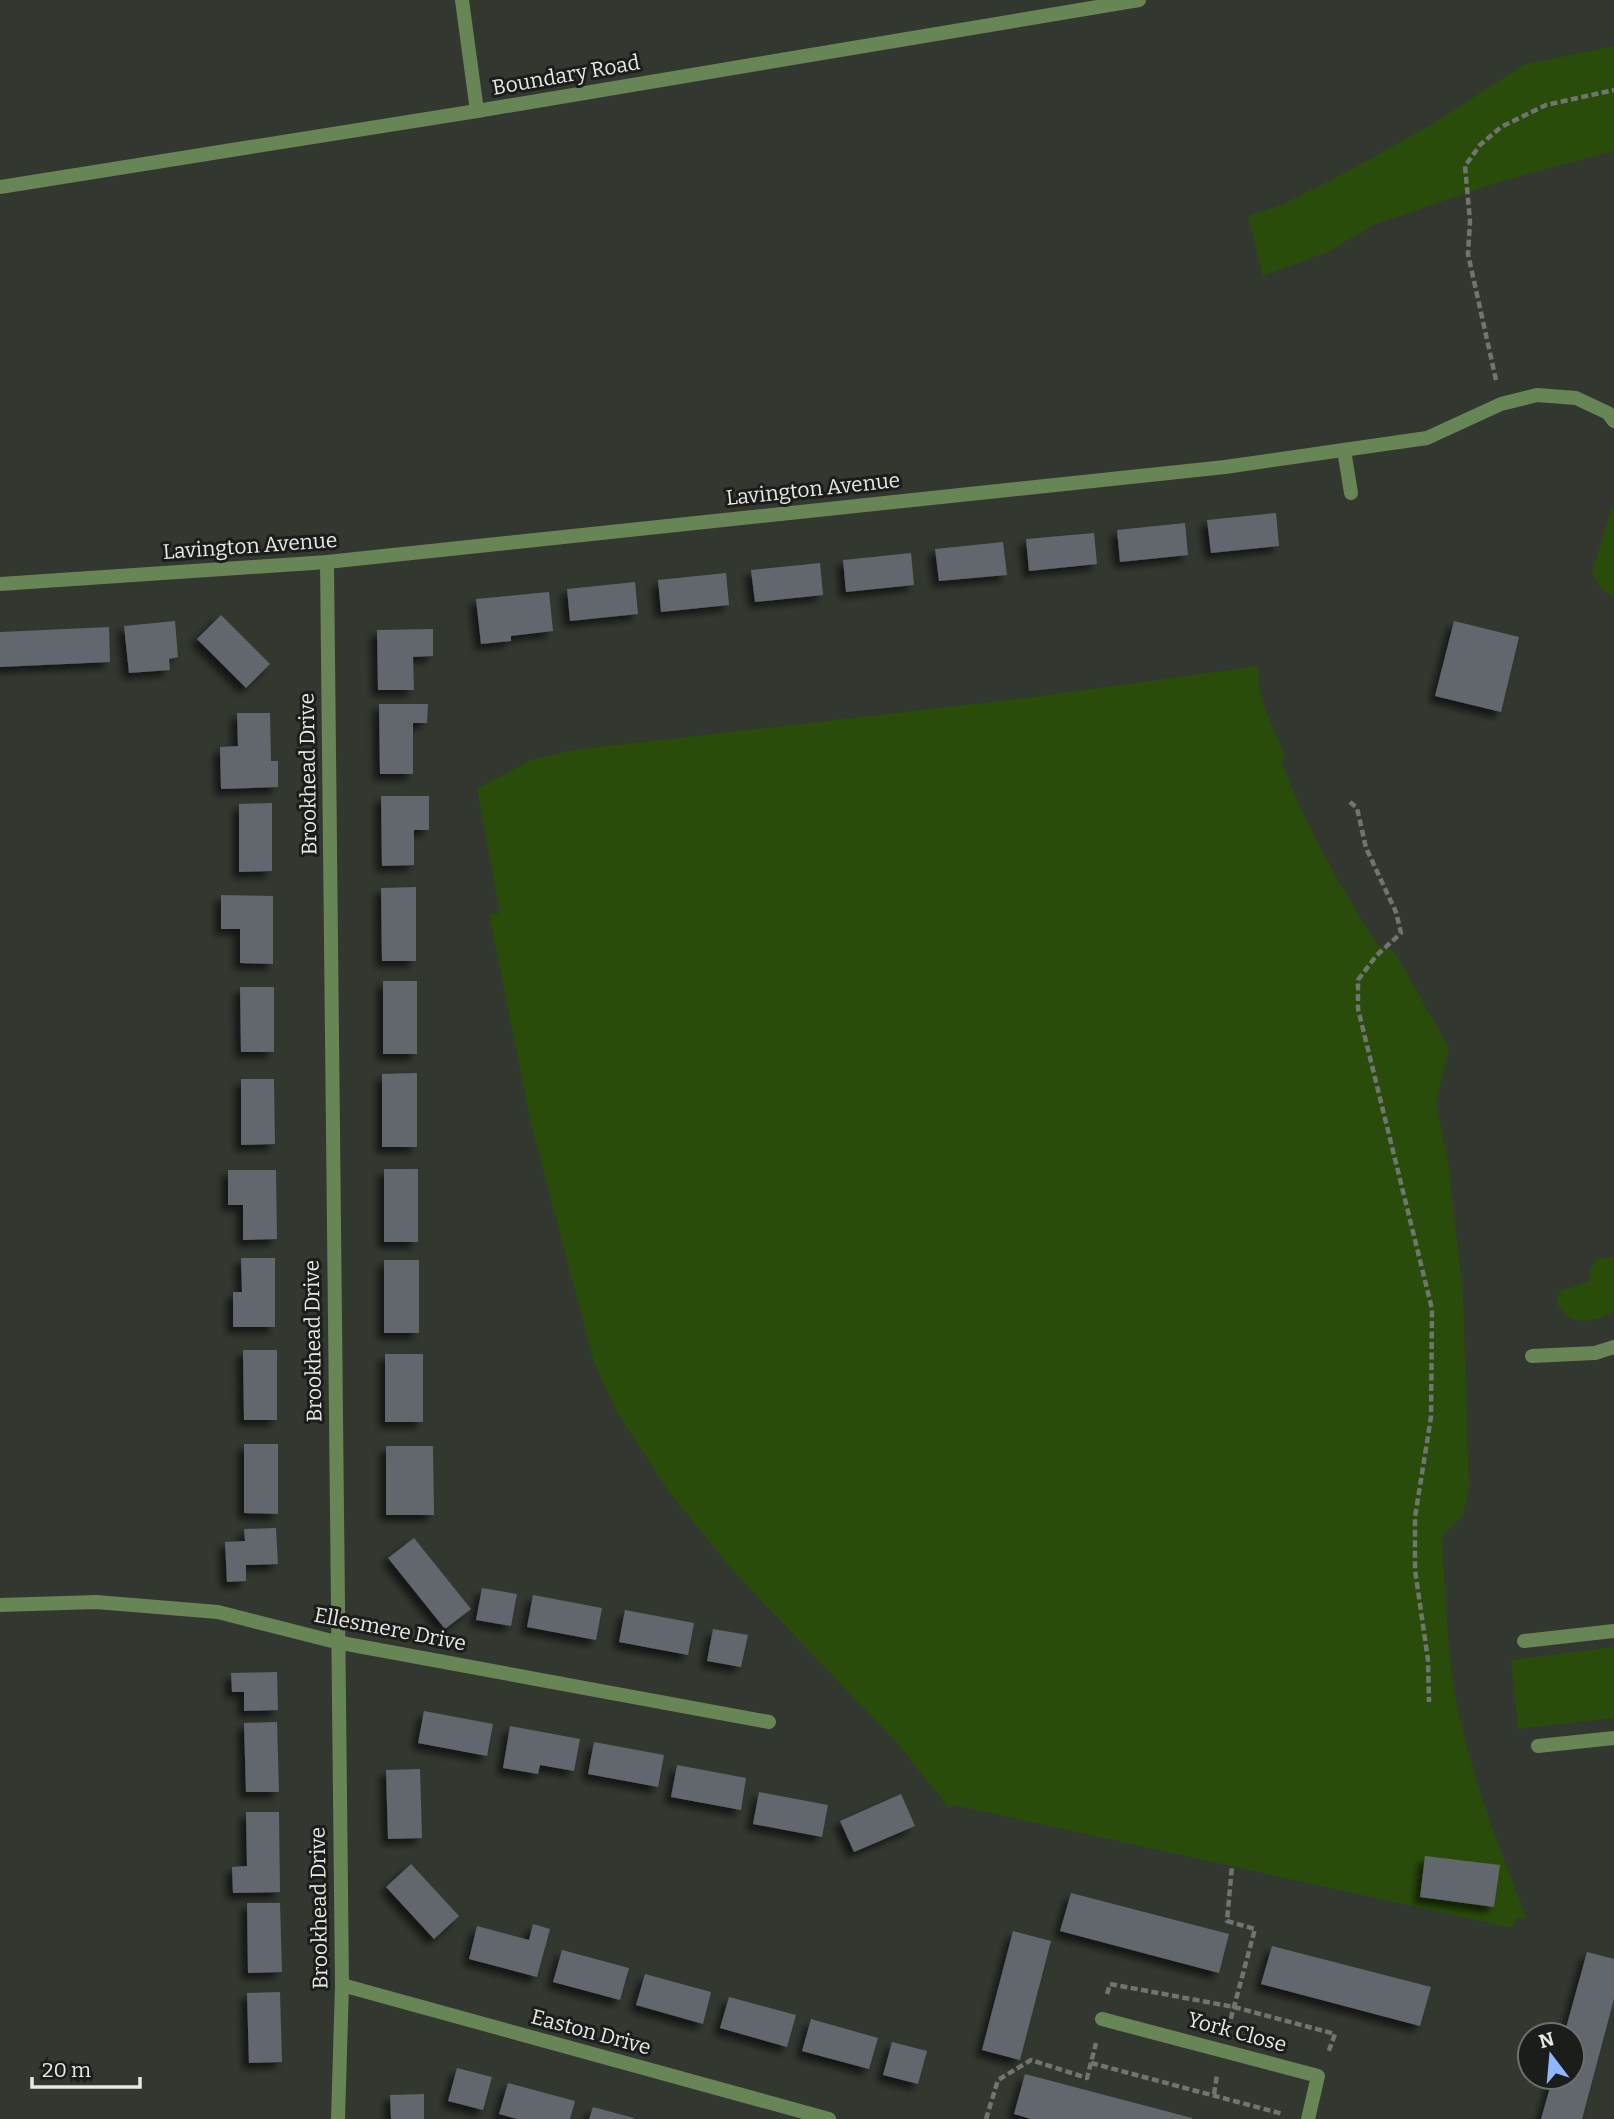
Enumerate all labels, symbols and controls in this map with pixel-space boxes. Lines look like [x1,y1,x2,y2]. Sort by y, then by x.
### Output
street label: Boundary Road [490,49,642,101]
street label: Lavington Avenue [725,467,901,511]
street label: Lavington Avenue [162,527,338,565]
street label: Brookhead Drive [294,693,322,855]
street label: Brookhead Drive [299,1260,327,1422]
street label: Ellesmere Drive [312,1602,468,1656]
street label: Brookhead Drive [305,1827,333,1989]
street label: Easton Drive [528,2004,654,2060]
street label: York Close [1185,2006,1289,2058]
north arrow [1516,2021,1586,2091]
text: N [1536,2027,1557,2053]
scale bar [32,2046,140,2090]
text: 20 m [42,2057,91,2083]

